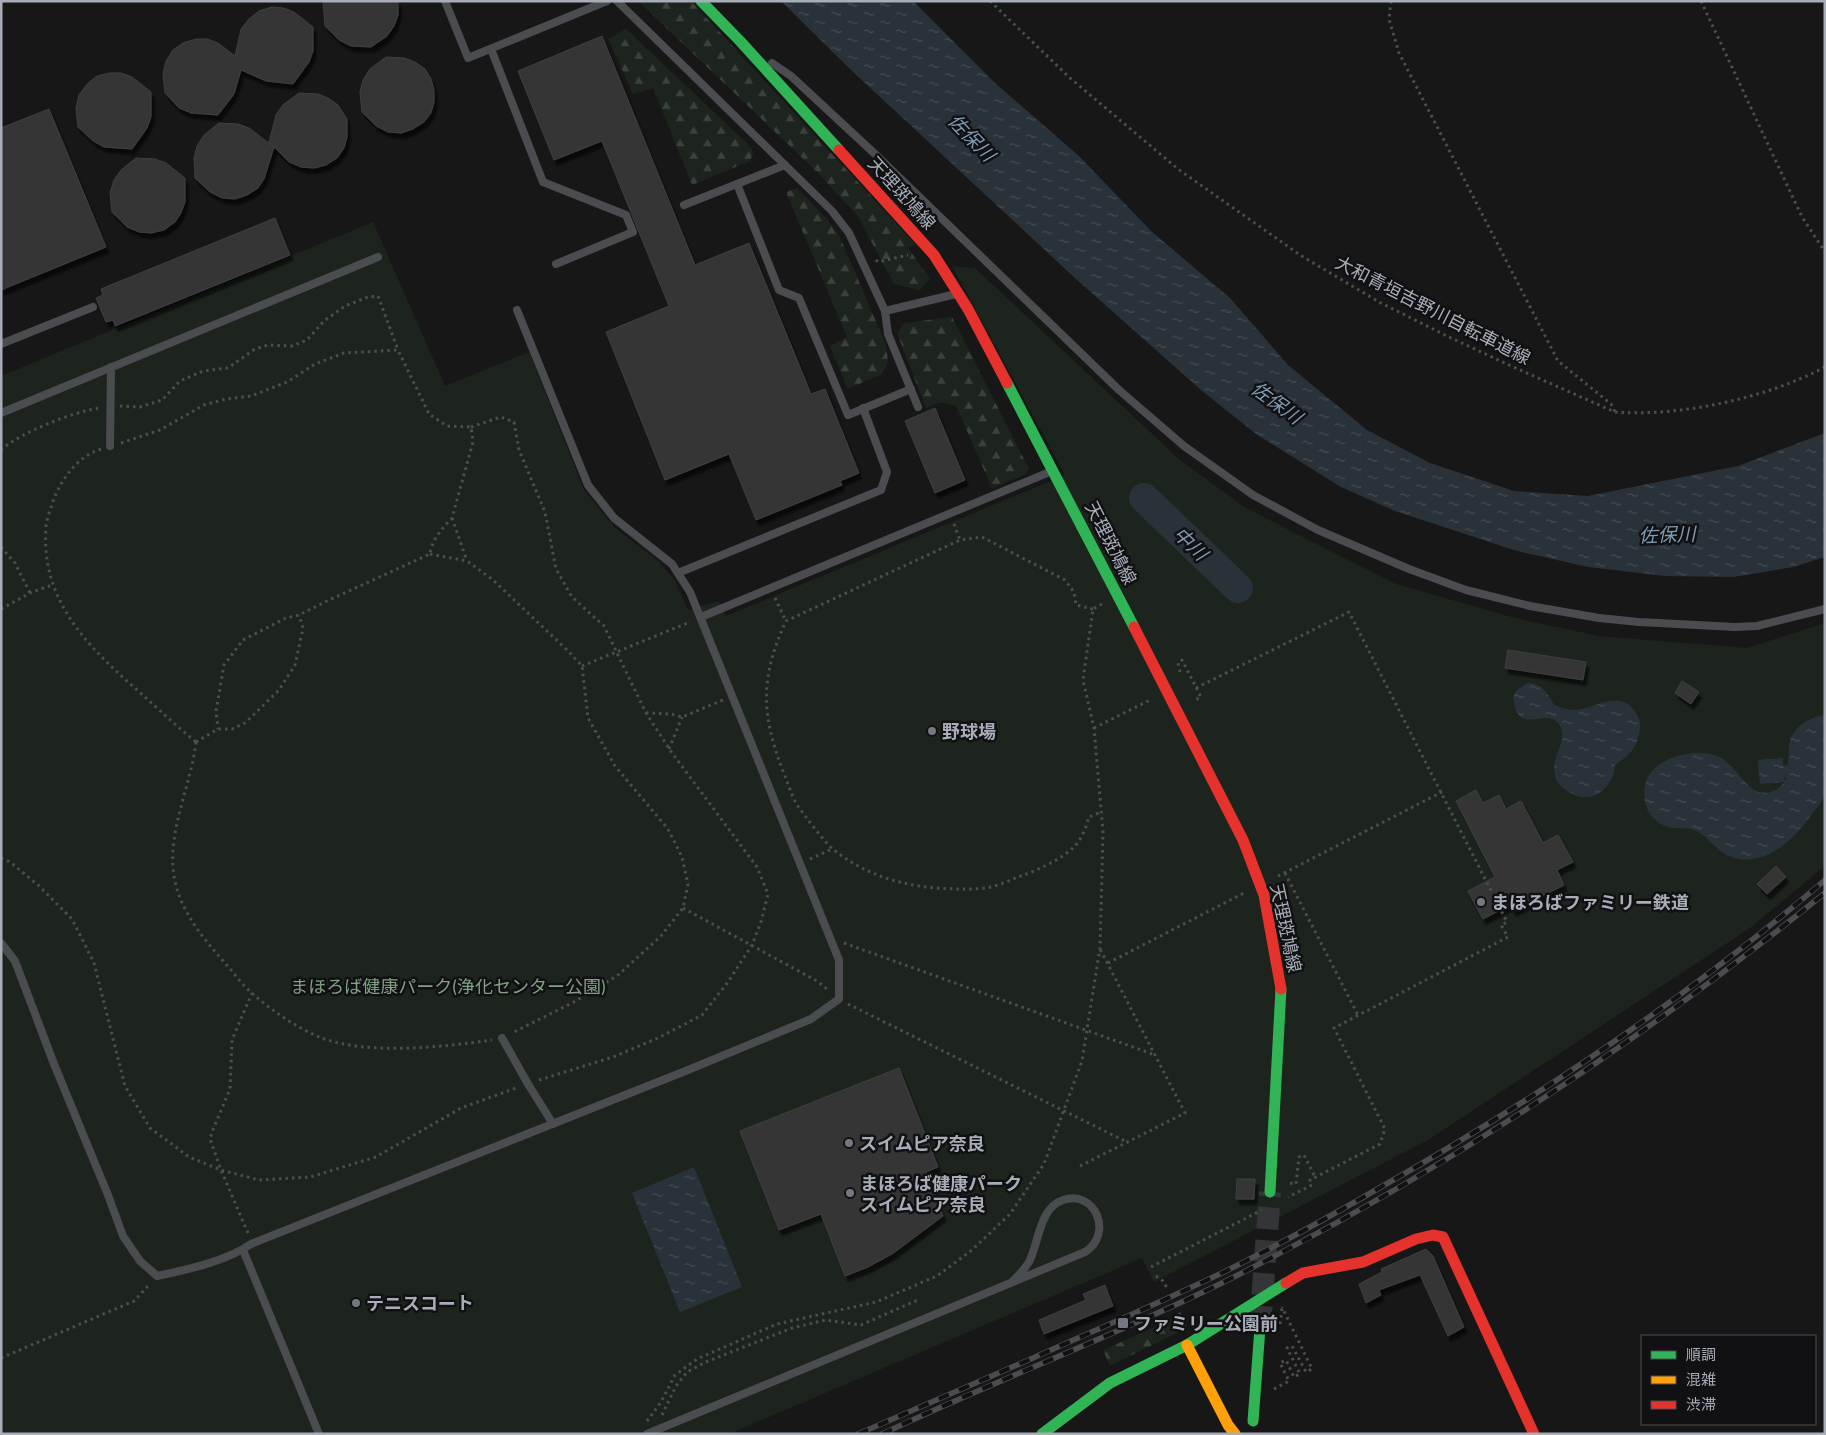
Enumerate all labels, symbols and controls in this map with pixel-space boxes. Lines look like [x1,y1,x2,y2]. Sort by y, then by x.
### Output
water label: 佐保川 [942,106,1004,169]
street label: 天理斑鳩線 [862,151,942,235]
street label: 大和青垣吉野川自転車道線 [1331,249,1535,371]
water label: 佐保川 [1245,374,1310,432]
street label: 天理斑鳩線 [1079,497,1143,589]
water label: 佐保川 [1638,518,1698,549]
water label: 中川 [1167,519,1216,568]
place label: 野球場 [942,718,996,745]
marker: 野球場 [926,725,938,737]
street label: 天理斑鳩線 [1263,881,1309,975]
place label: まほろばファミリー鉄道 [1491,889,1689,916]
marker: まほろばファミリー鉄道 [1475,896,1487,908]
park label: まほろば健康パーク(浄化センター公園) [290,973,606,1000]
place label: スイムピア奈良 [859,1130,985,1157]
marker: スイムピア奈良 [843,1137,855,1149]
place label: まほろば健康パーク スイムピア奈良 [860,1170,1022,1218]
marker: まほろば健康パーク スイムピア奈良 [844,1187,856,1199]
place label: テニスコート [366,1290,474,1317]
marker: テニスコート [350,1297,362,1309]
place label: ファミリー公園前 [1134,1310,1278,1337]
marker: ファミリー公園前 [1116,1316,1130,1330]
legend [1641,1335,1816,1425]
text: 順調 [1686,1343,1716,1366]
text: 混雑 [1686,1368,1716,1391]
text: 渋滞 [1686,1393,1716,1416]

